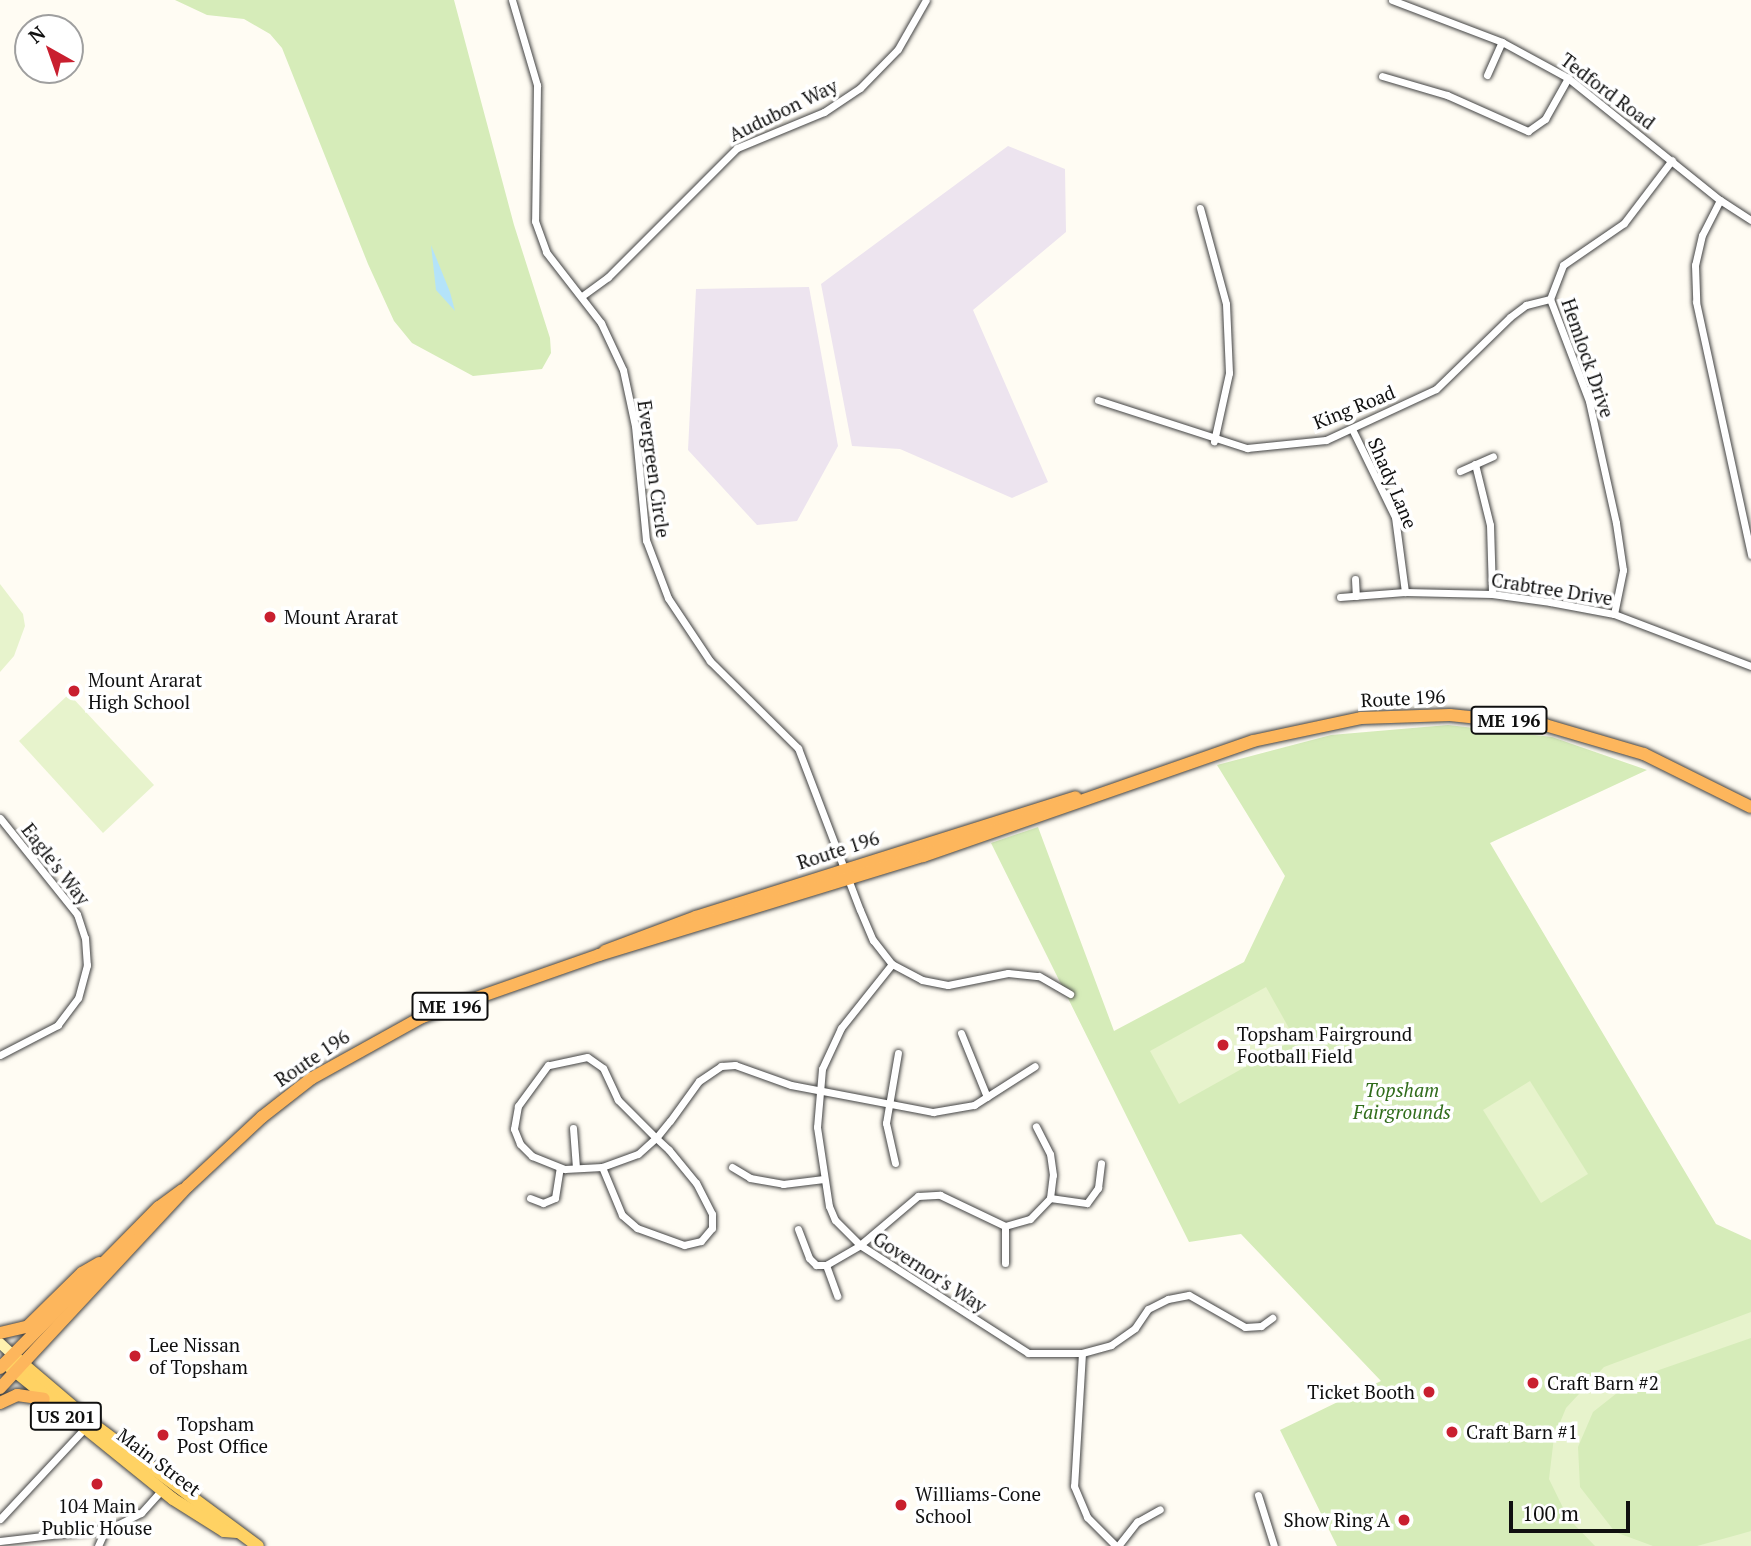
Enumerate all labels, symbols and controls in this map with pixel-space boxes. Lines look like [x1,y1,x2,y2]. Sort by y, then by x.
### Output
north arrow [14,14,84,84]
text: N [23,20,50,48]
street label: Tedford Road [1556,48,1660,134]
street label: Audubon Way [725,74,841,146]
street label: Hemlock Drive [1557,295,1619,421]
street label: King Road [1310,380,1398,434]
street label: Evergreen Circle [633,399,675,539]
street label: Shady Lane [1364,434,1422,532]
street label: Crabtree Drive [1490,568,1614,610]
place label: Mount Ararat [284,606,399,628]
marker: Mount Ararat [262,609,278,625]
place label: Mount Ararat High School [88,669,203,713]
marker: Mount Ararat High School [66,683,82,699]
street label: Route 196 [1360,684,1446,712]
road number: ME 196 [1470,706,1548,734]
street label: Eagle's Way [17,819,95,909]
street label: Route 196 [794,826,882,874]
road number: ME 196 [412,992,489,1021]
place label: Topsham Fairground Football Field [1237,1023,1412,1067]
street label: Route 196 [270,1025,354,1091]
marker: Topsham Fairground Football Field [1215,1037,1231,1053]
park label: Topsham Fairgrounds [1353,1079,1451,1123]
street label: Governor's Way [869,1227,991,1317]
place label: Lee Nissan of Topsham [149,1334,248,1378]
marker: Lee Nissan of Topsham [127,1348,143,1364]
place label: Craft Barn #2 [1547,1372,1659,1394]
marker: Craft Barn #2 [1525,1375,1541,1391]
place label: Ticket Booth [1307,1381,1415,1403]
marker: Ticket Booth [1421,1384,1437,1400]
road number: US 201 [29,1401,103,1430]
place label: Topsham Post Office [177,1413,268,1457]
place label: Craft Barn #1 [1466,1421,1578,1443]
street label: Main Street [113,1423,205,1501]
marker: Craft Barn #1 [1444,1424,1460,1440]
marker: Topsham Post Office [155,1427,171,1443]
marker: 104 Main Public House [89,1476,105,1492]
place label: Williams-Cone School [915,1483,1041,1527]
scale bar [1513,1486,1634,1530]
place label: 104 Main Public House [42,1495,152,1539]
marker: Williams-Cone School [893,1497,909,1513]
text: 100 m [1522,1499,1579,1527]
place label: Show Ring A [1283,1509,1390,1531]
marker: Show Ring A [1396,1512,1412,1528]

